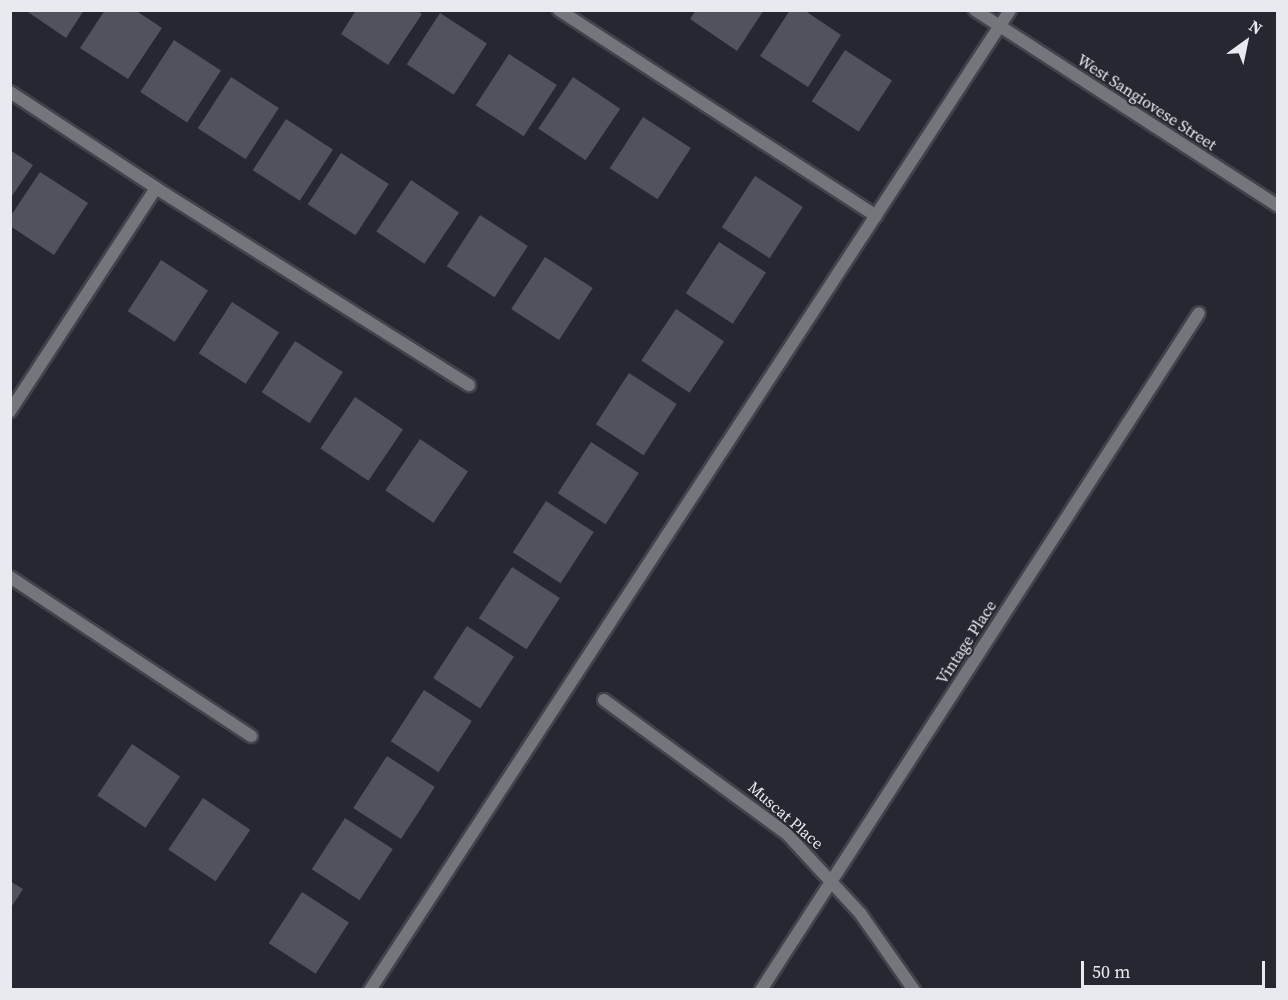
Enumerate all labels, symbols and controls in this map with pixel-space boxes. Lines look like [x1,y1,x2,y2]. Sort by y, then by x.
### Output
north arrow [1216,12,1276,72]
text: N [1245,15,1267,39]
street label: West Sangiovese Street [1074,50,1220,154]
street label: Vintage Place [932,597,1000,687]
street label: Muscat Place [744,777,828,853]
scale bar [1084,949,1268,987]
text: 50 m [1092,959,1130,984]

